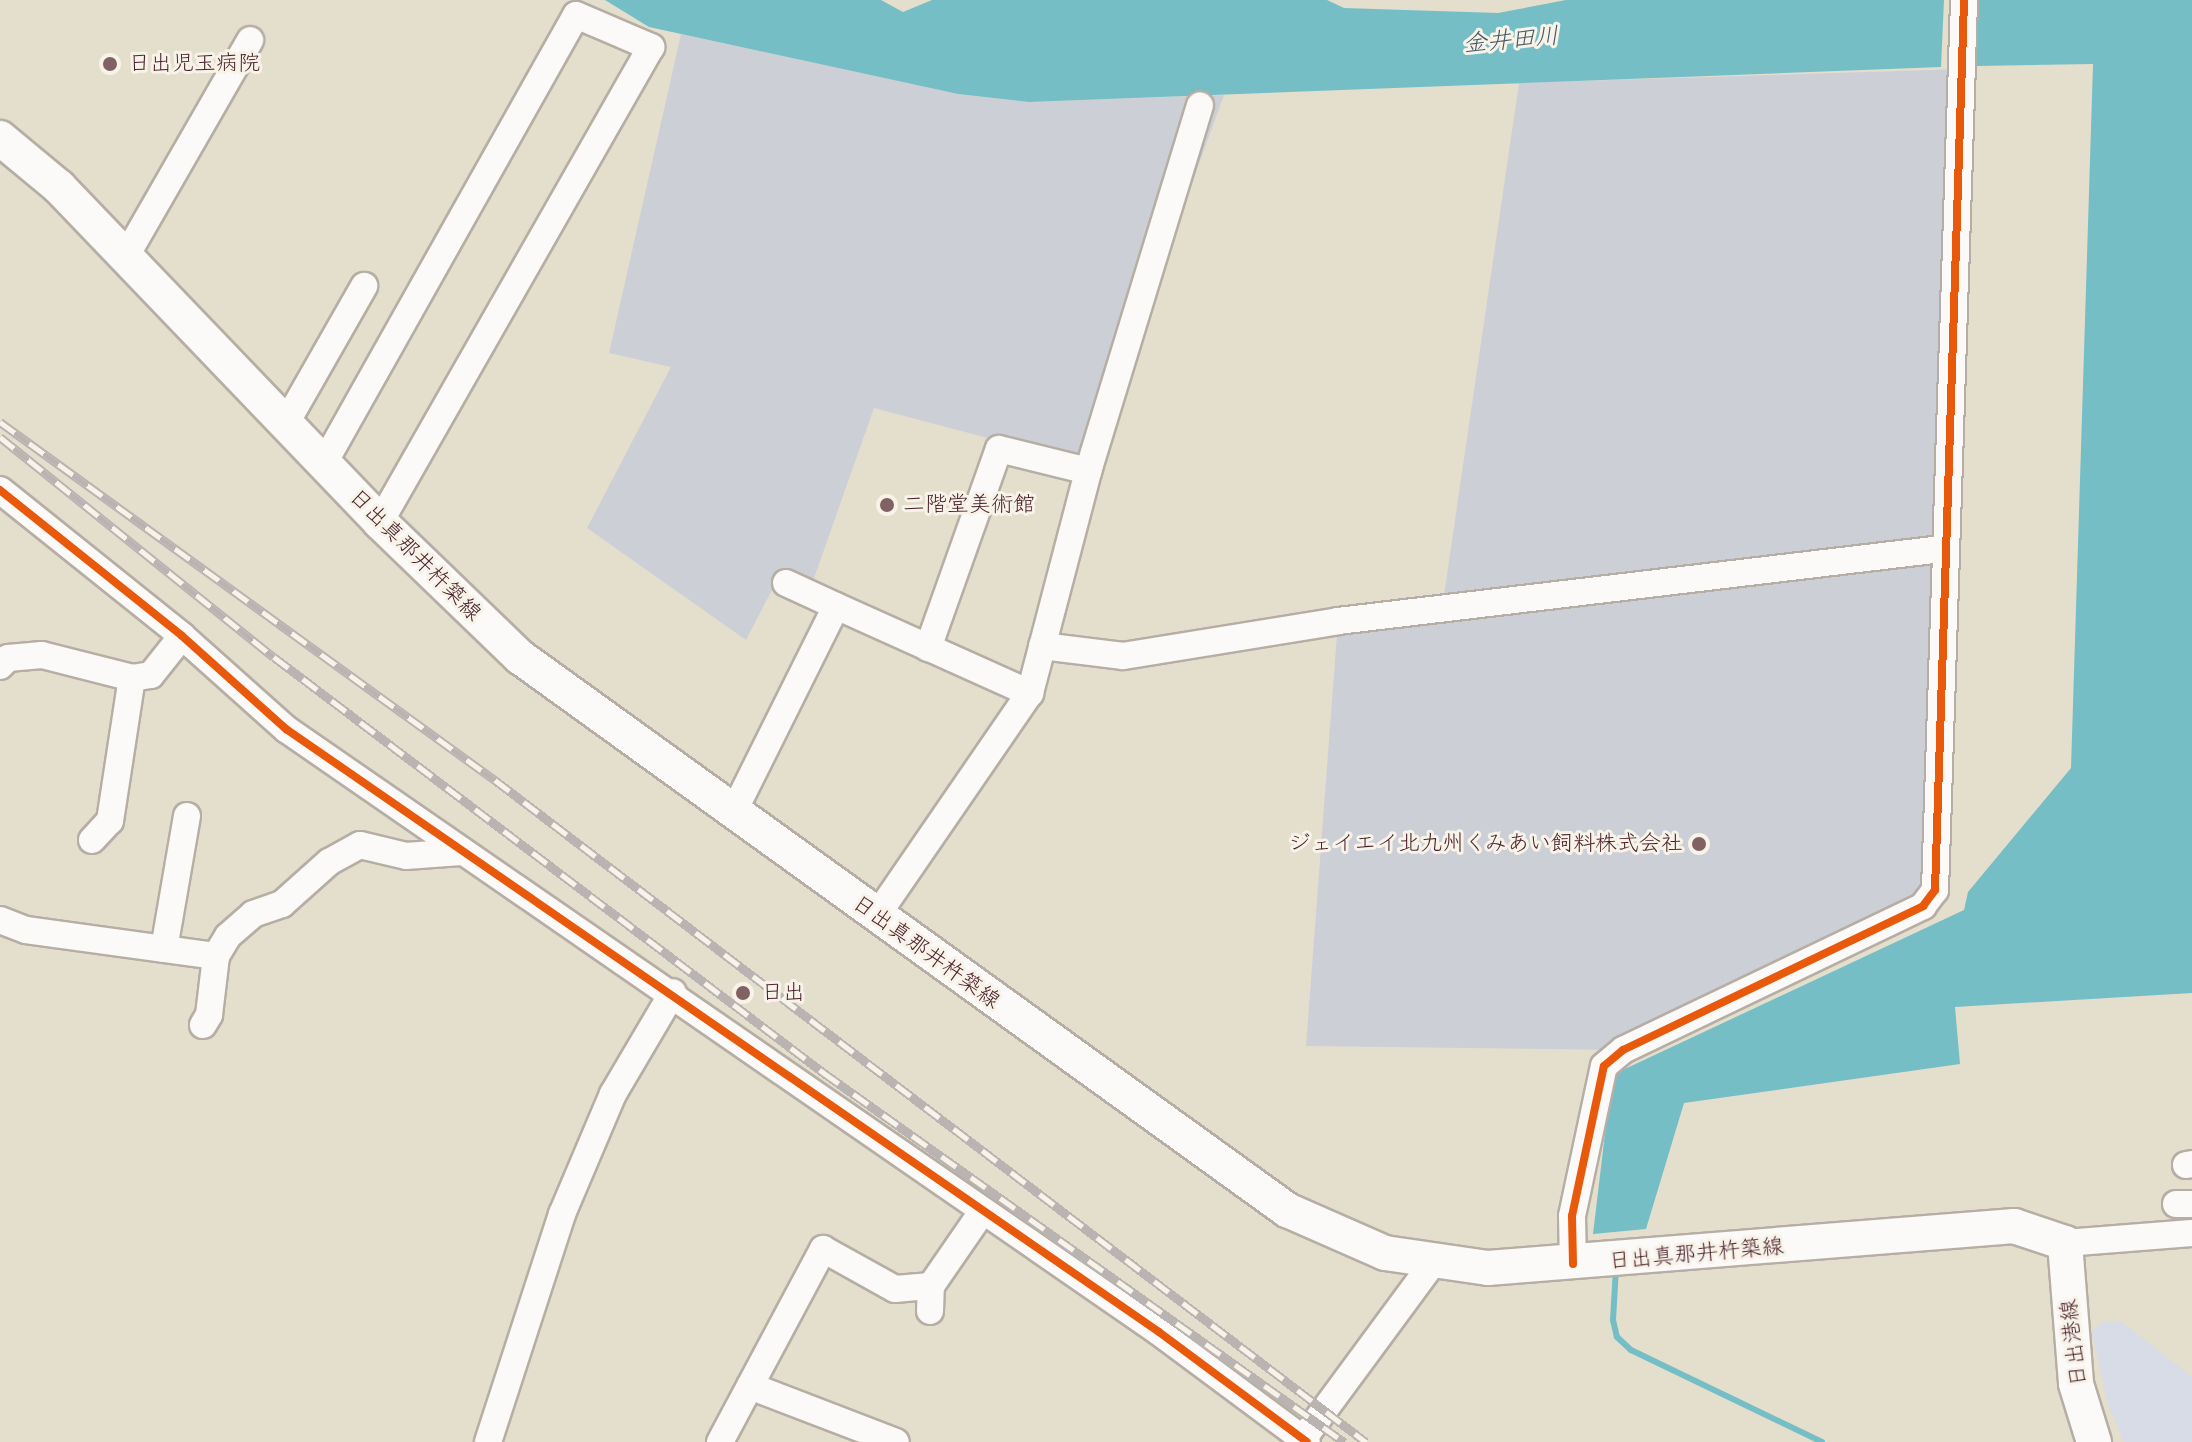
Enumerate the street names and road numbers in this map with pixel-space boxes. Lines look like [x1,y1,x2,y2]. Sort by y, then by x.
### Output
street label: 日出真那井杵築線 [343,483,487,627]
street label: 日出真那井杵築線 [847,890,1005,1014]
street label: 日出真那井杵築線 [1607,1233,1785,1275]
street label: 日出港線 [2056,1298,2092,1388]

